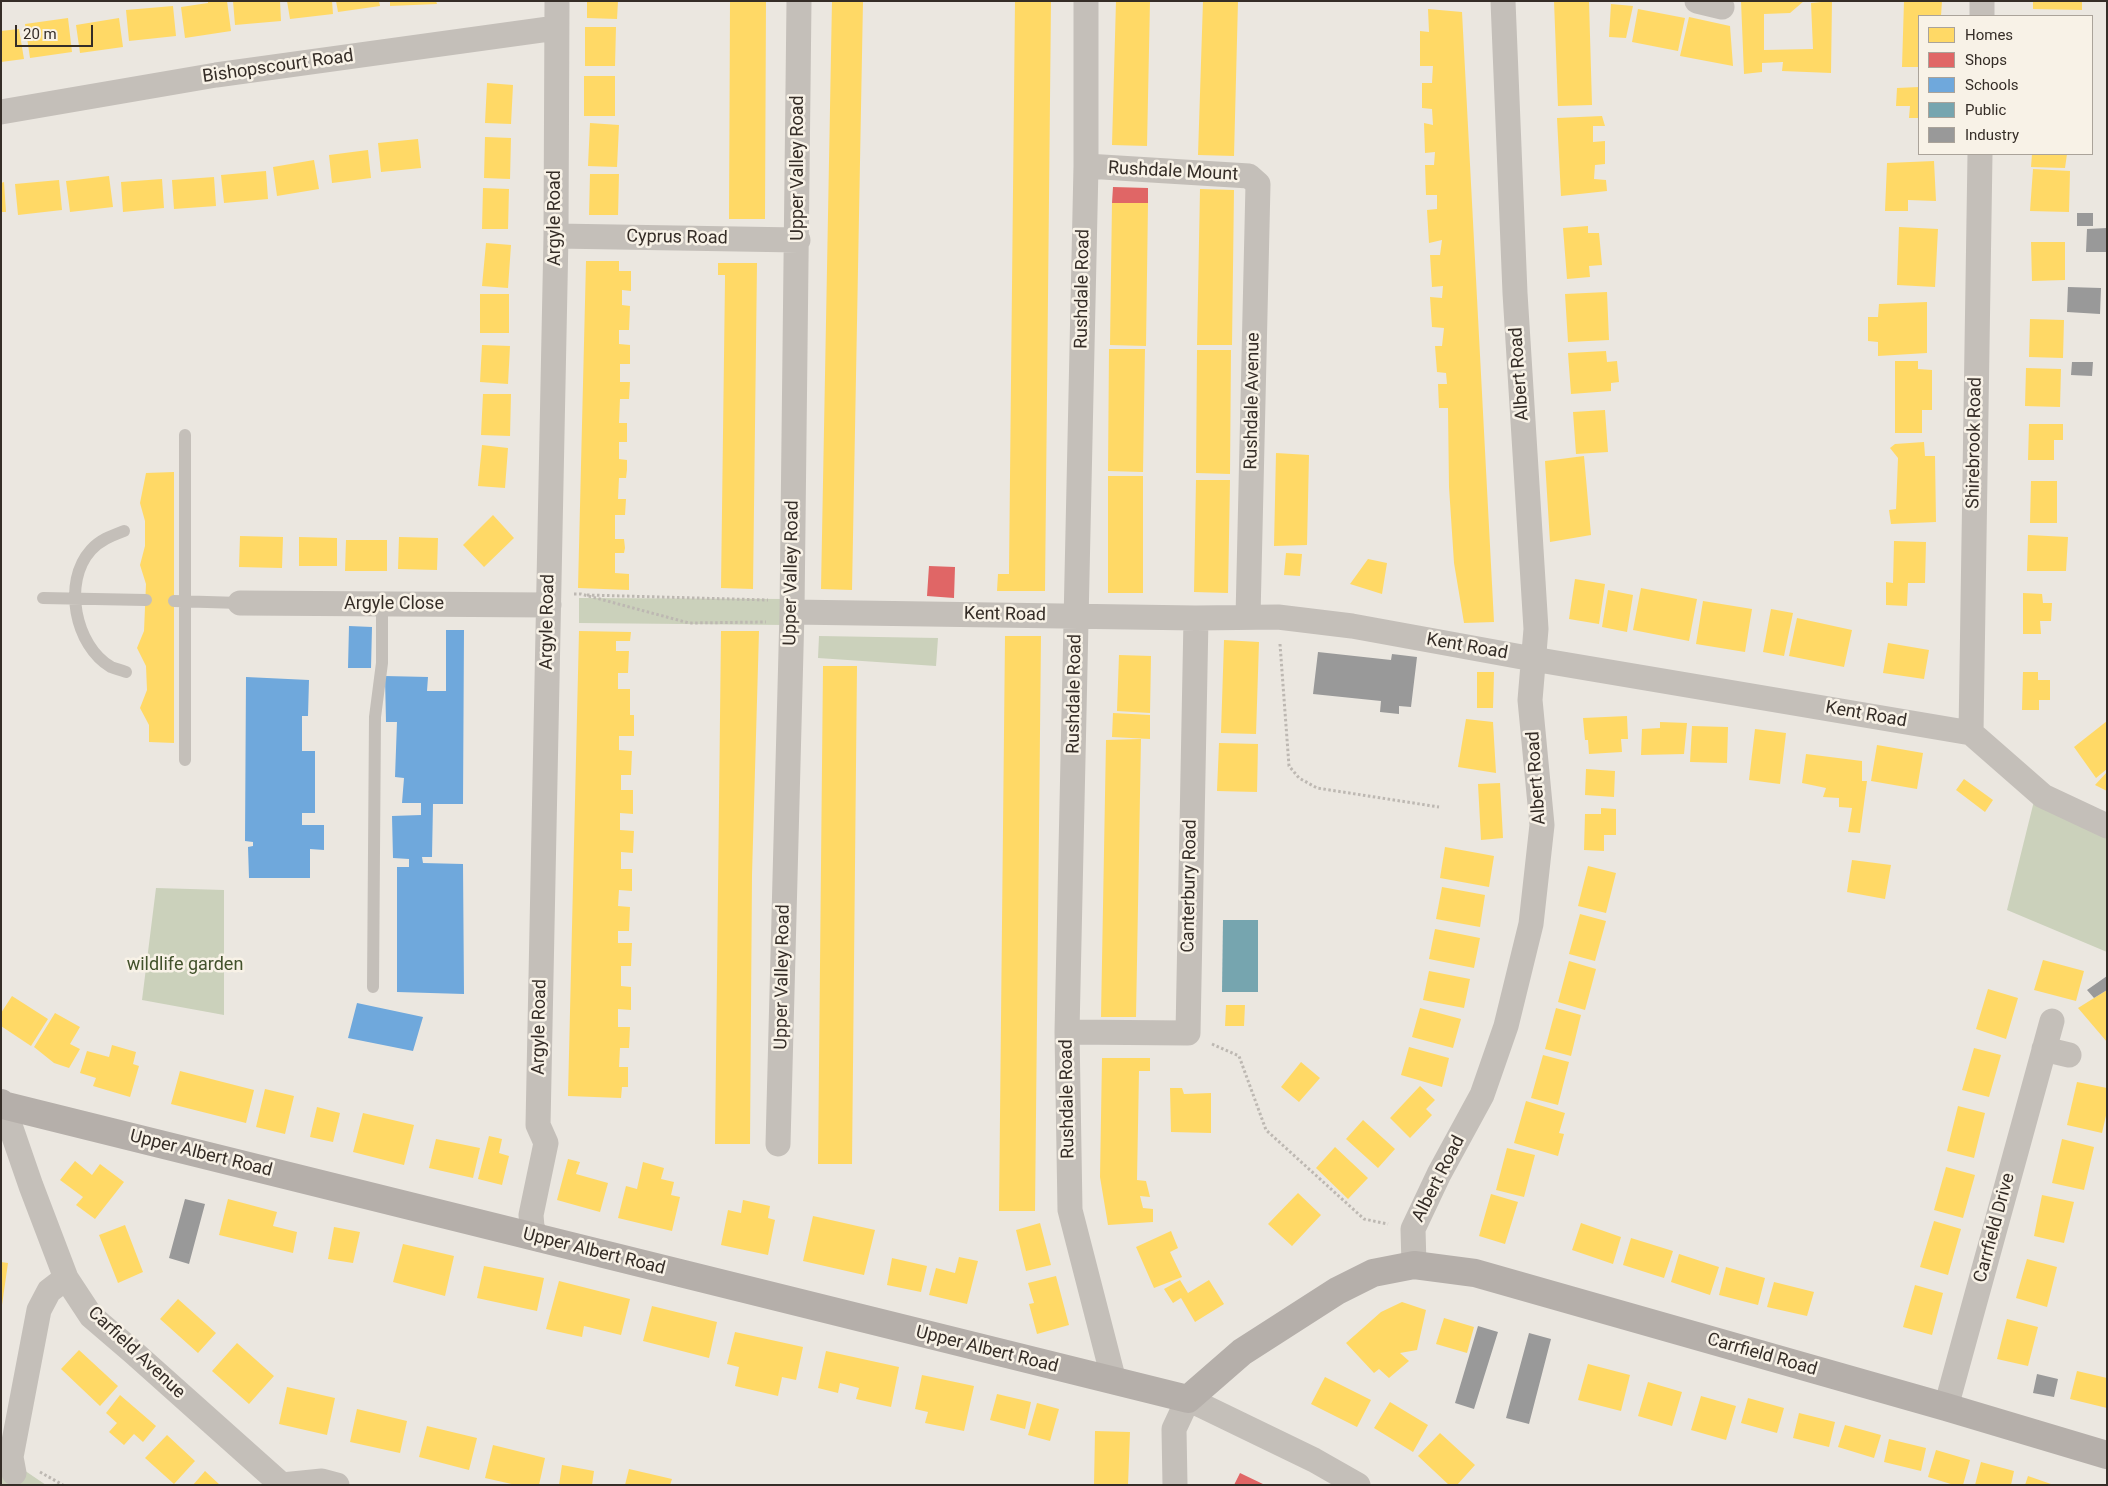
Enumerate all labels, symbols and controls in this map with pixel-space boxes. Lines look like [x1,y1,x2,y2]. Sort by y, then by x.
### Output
scale bar [18,15,95,47]
legend [1918,15,2093,155]
text: 20 m [23,25,57,43]
text: Homes [1965,26,2013,44]
street label: Bishopscourt Road [201,46,355,88]
text: Shops [1965,51,2007,69]
text: Schools [1965,76,2019,94]
street label: Upper Valley Road [787,95,809,241]
text: Public [1965,101,2006,119]
text: Industry [1965,126,2019,144]
street label: Rushdale Mount [1107,158,1239,186]
street label: Argyle Road [544,170,566,266]
street label: Cyprus Road [626,226,728,250]
street label: Rushdale Road [1071,229,1095,349]
street label: Albert Road [1506,326,1534,422]
street label: Rushdale Avenue [1241,332,1265,470]
street label: Shirebrook Road [1963,377,1987,509]
street label: Upper Valley Road [780,500,804,646]
street label: Argyle Road [536,574,560,670]
street label: Argyle Close [344,593,444,615]
street label: Kent Road [964,603,1046,627]
street label: Kent Road [1425,629,1509,665]
street label: Rushdale Road [1063,634,1087,754]
street label: Kent Road [1824,697,1908,733]
street label: Albert Road [1523,730,1551,826]
street label: Canterbury Road [1178,819,1202,953]
street label: Upper Valley Road [771,904,795,1050]
park label: wildlife garden [127,954,243,976]
street label: Argyle Road [528,979,552,1075]
street label: Rushdale Road [1056,1039,1080,1159]
street label: Upper Albert Road [128,1126,274,1182]
street label: Albert Road [1408,1132,1470,1226]
street label: Carrfield Drive [1970,1171,2020,1285]
street label: Upper Albert Road [521,1224,667,1280]
street label: Carfield Avenue [83,1302,189,1404]
street label: Upper Albert Road [914,1322,1060,1378]
street label: Carrfield Road [1704,1329,1820,1381]

